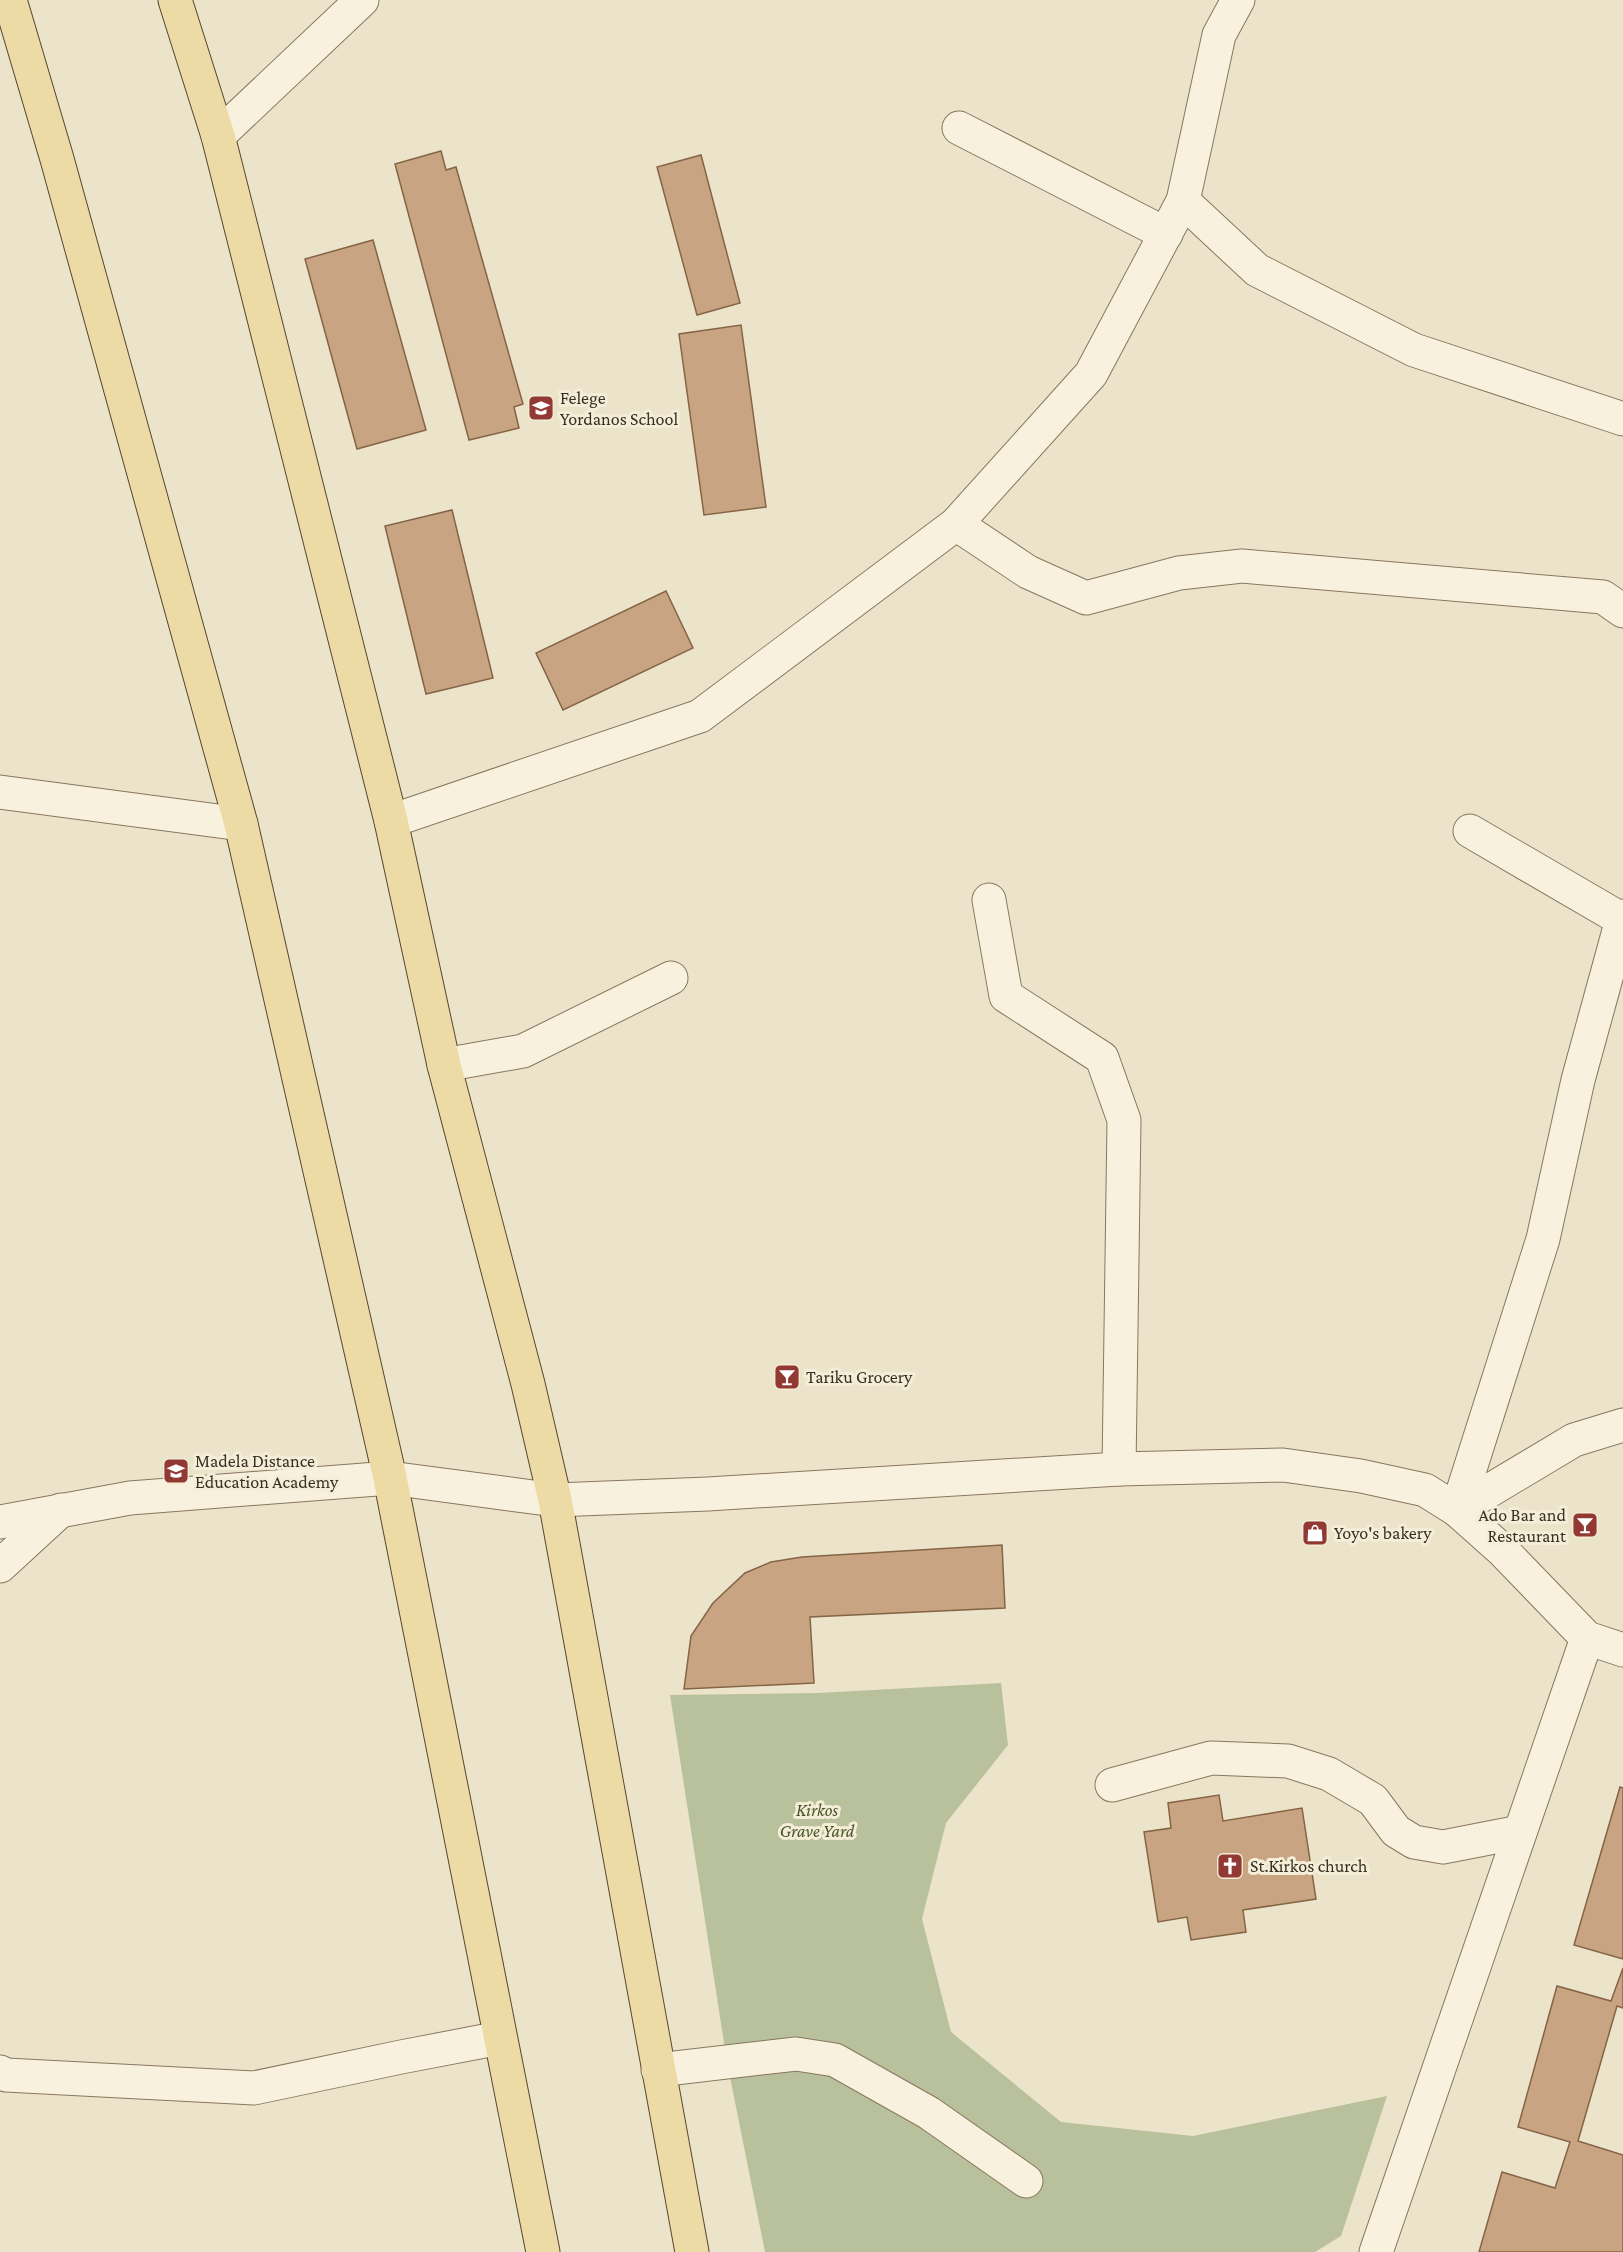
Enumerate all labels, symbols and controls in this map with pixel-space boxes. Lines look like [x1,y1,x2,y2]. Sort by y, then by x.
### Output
place label: Felege Yordanos School [560,388,678,429]
school or university icon: Felege Yordanos School [526,393,556,423]
bar icon: Tariku Grocery [772,1362,802,1392]
place label: Tariku Grocery [806,1367,913,1387]
place label: Madela Distance Education Academy [195,1451,339,1492]
school or university icon: Madela Distance Education Academy [161,1456,191,1486]
place label: Ado Bar and Restaurant [1479,1505,1567,1546]
bar icon: Ado Bar and Restaurant [1570,1510,1600,1540]
shop icon: Yoyo's bakery [1300,1518,1330,1548]
place label: Yoyo's bakery [1334,1523,1432,1543]
park label: Kirkos Grave Yard [780,1800,855,1841]
church icon: St.Kirkos church [1215,1851,1245,1881]
place label: St.Kirkos church [1250,1856,1368,1876]

